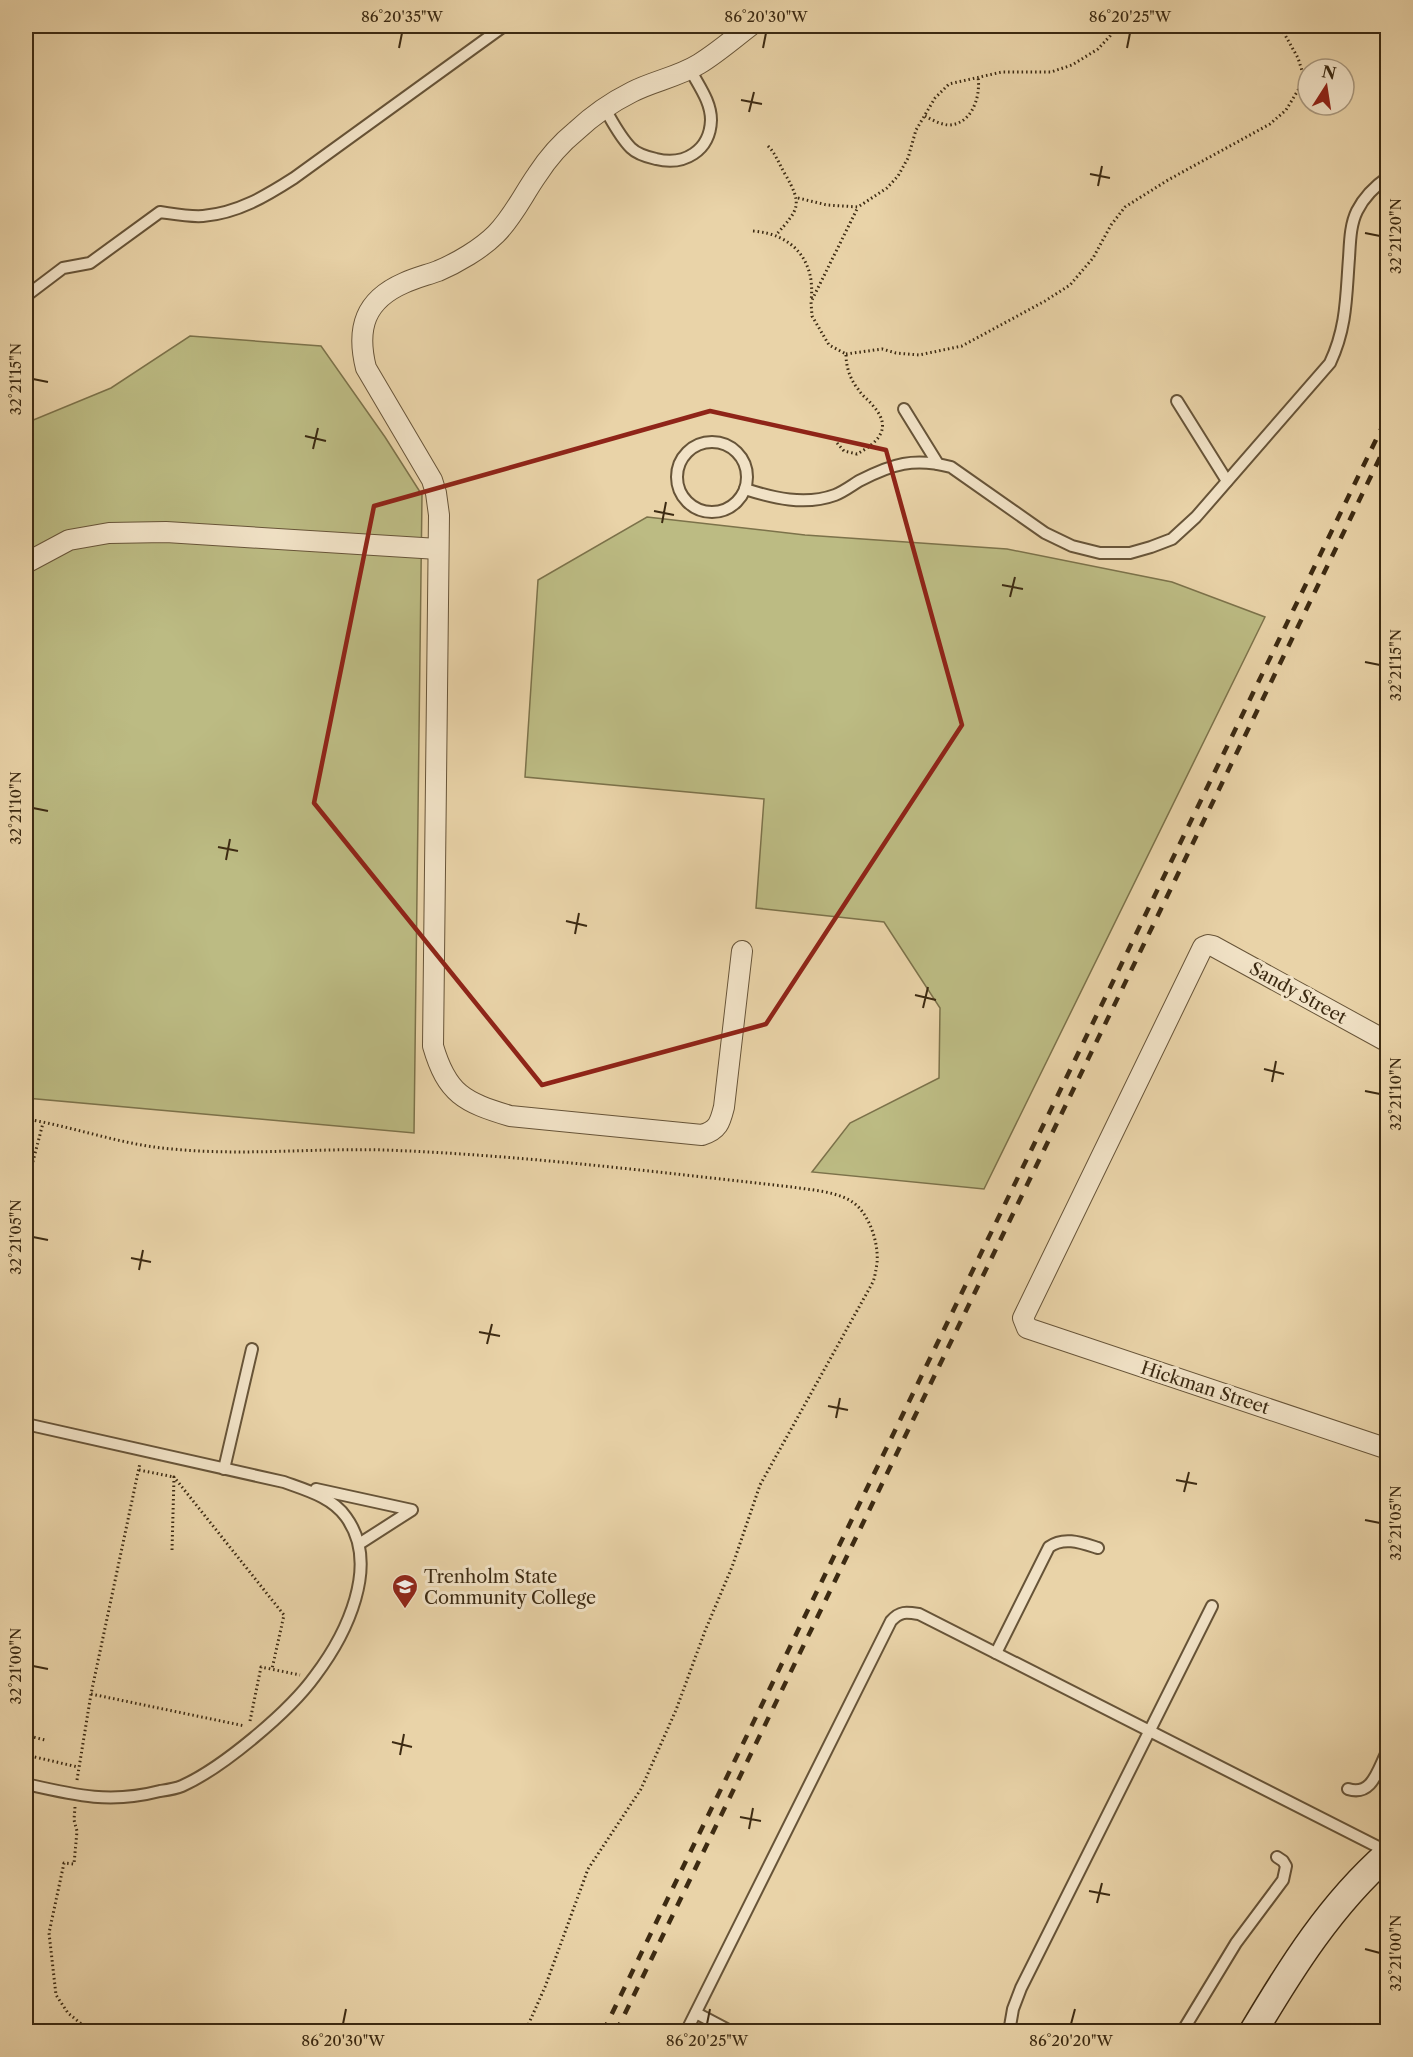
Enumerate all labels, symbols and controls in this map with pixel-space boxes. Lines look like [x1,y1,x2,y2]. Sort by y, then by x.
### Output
text: 86°20'35"W [361,7,444,26]
text: 86°20'30"W [724,7,808,26]
text: 86°20'25"W [1089,7,1172,26]
north arrow [1296,57,1356,117]
text: N [1320,61,1338,84]
text: 32°21'20"N [1386,198,1405,274]
text: 32°21'15"N [6,343,25,415]
text: 32°21'15"N [1386,629,1405,701]
text: 32°21'10"N [6,771,25,845]
street label: Sandy Street [1246,957,1351,1029]
text: 32°21'10"N [1386,1057,1405,1131]
text: 32°21'05"N [6,1199,25,1275]
street label: Hickman Street [1138,1357,1273,1419]
text: 32°21'05"N [1386,1485,1405,1561]
place label: Trenholm State Community College [424,1566,596,1609]
school or university icon: Trenholm State Community College [390,1572,420,1610]
text: 32°21'00"N [6,1628,25,1704]
text: 32°21'00"N [1386,1915,1405,1991]
text: 86°20'30"W [301,2031,385,2050]
text: 86°20'25"W [666,2031,749,2050]
text: 86°20'20"W [1029,2031,1113,2050]

